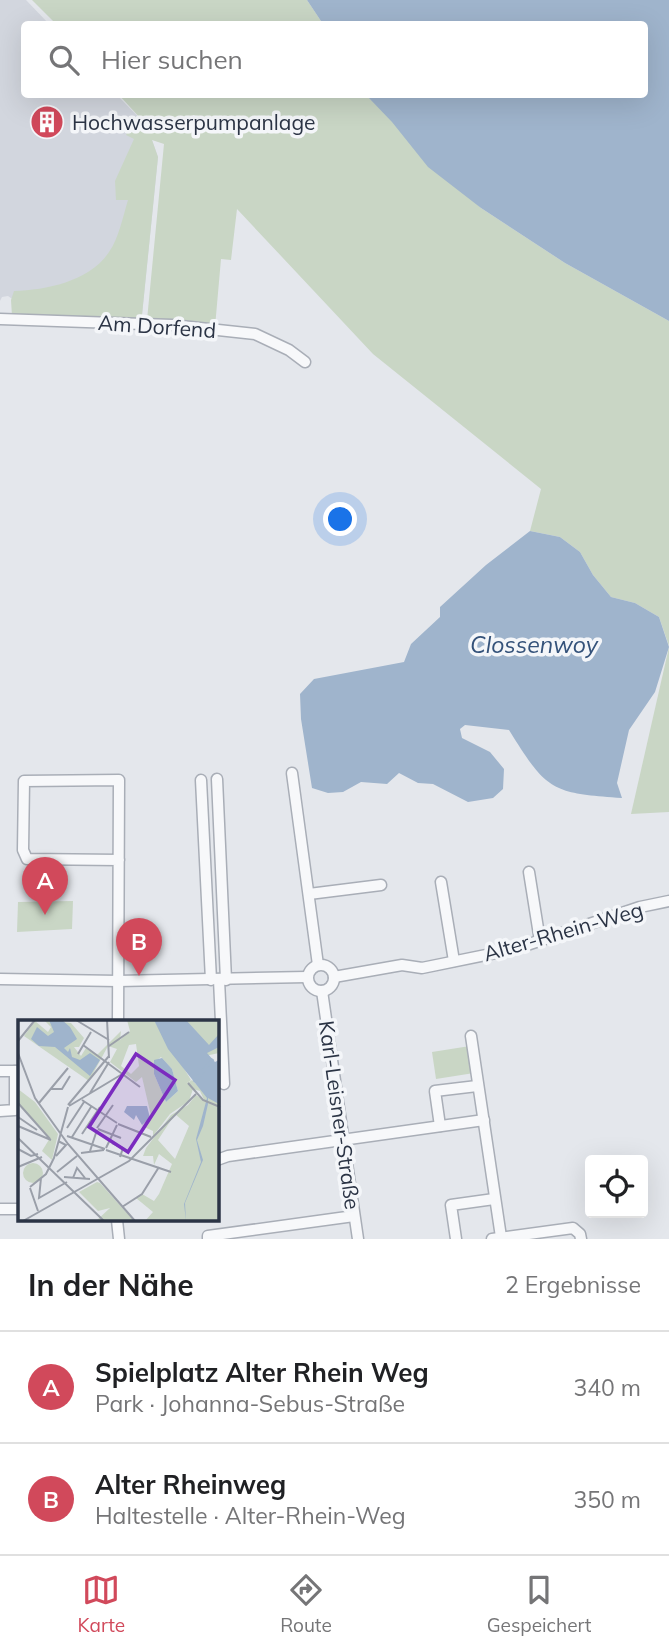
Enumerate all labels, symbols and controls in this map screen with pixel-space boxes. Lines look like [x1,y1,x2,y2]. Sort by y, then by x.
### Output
search box [21,21,648,98]
icon: search [45,41,83,79]
text: Hier suchen [101,43,243,76]
building icon: Hochwasserpumpanlage [28,103,66,141]
place label: Hochwasserpumpanlage [72,109,316,135]
street label: Am Dorfend [97,309,217,343]
your location [323,502,357,536]
water label: Clossenwoy [470,630,599,659]
pin: A [22,857,68,915]
street label: Alter-Rhein-Weg [480,896,646,966]
pin: B [116,918,162,976]
street label: Karl-Leisner-Straße [314,1019,366,1211]
inset map [18,1020,219,1222]
map controls [585,1155,648,1218]
button: locate [585,1155,648,1218]
text: In der Nähe [28,1266,194,1304]
text: 2 Ergebnisse [505,1270,641,1299]
text: Spielplatz Alter Rhein Weg [95,1356,429,1389]
text: A [42,1373,60,1402]
text: 340 m [573,1373,641,1402]
text: Park · Johanna-Sebus-Straße [95,1389,405,1418]
text: Alter Rheinweg [95,1468,286,1501]
text: B [43,1485,59,1514]
text: 350 m [573,1485,641,1514]
text: Haltestelle · Alter-Rhein-Weg [95,1501,406,1530]
tab: Karte [77,1571,125,1637]
tab: Route [280,1571,332,1637]
tab: Gespeichert [487,1571,592,1637]

